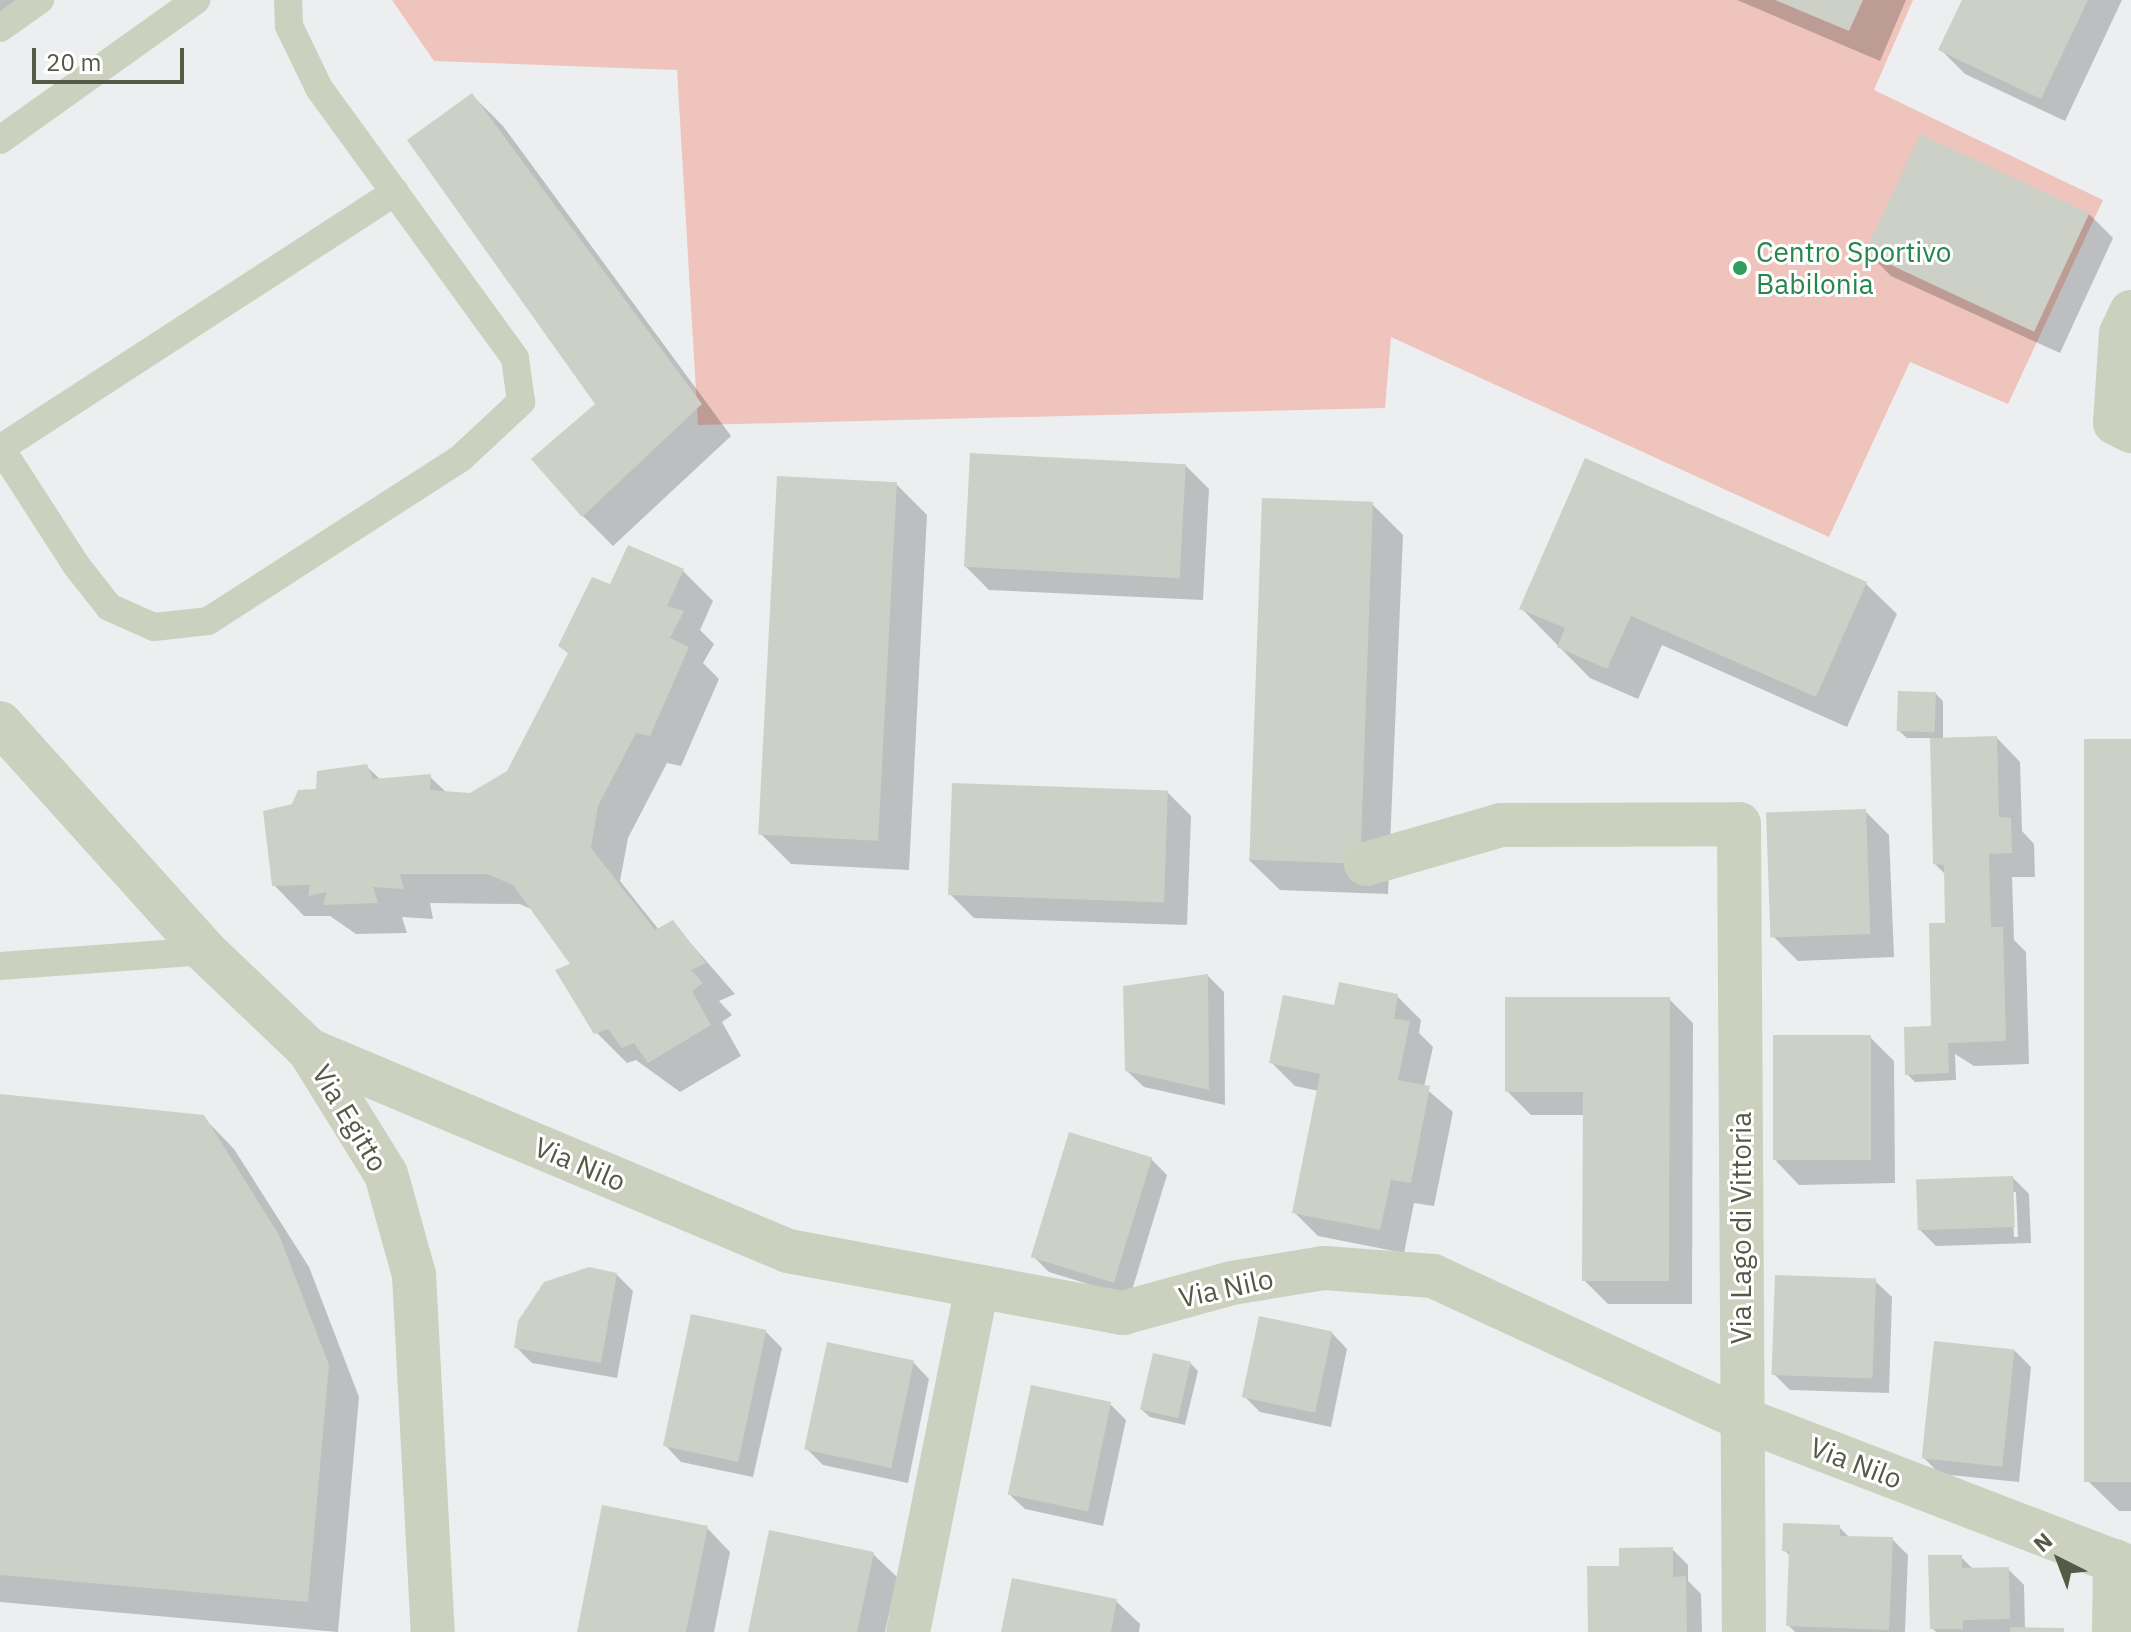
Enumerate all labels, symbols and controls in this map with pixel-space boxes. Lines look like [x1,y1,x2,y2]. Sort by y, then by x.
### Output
scale bar [36,32,188,82]
text: 20 m [46,46,101,78]
place label: Centro Sportivo Babilonia [1756,235,1952,301]
marker: Centro Sportivo Babilonia [1731,259,1749,277]
street label: Via Egitto [305,1059,395,1177]
street label: Via Lago di Vittoria [1724,1112,1758,1344]
street label: Via Nilo [529,1130,631,1198]
street label: Via Nilo [1176,1262,1276,1314]
street label: Via Nilo [1805,1430,1907,1496]
north arrow [2019,1520,2099,1600]
text: N [2027,1526,2058,1558]

